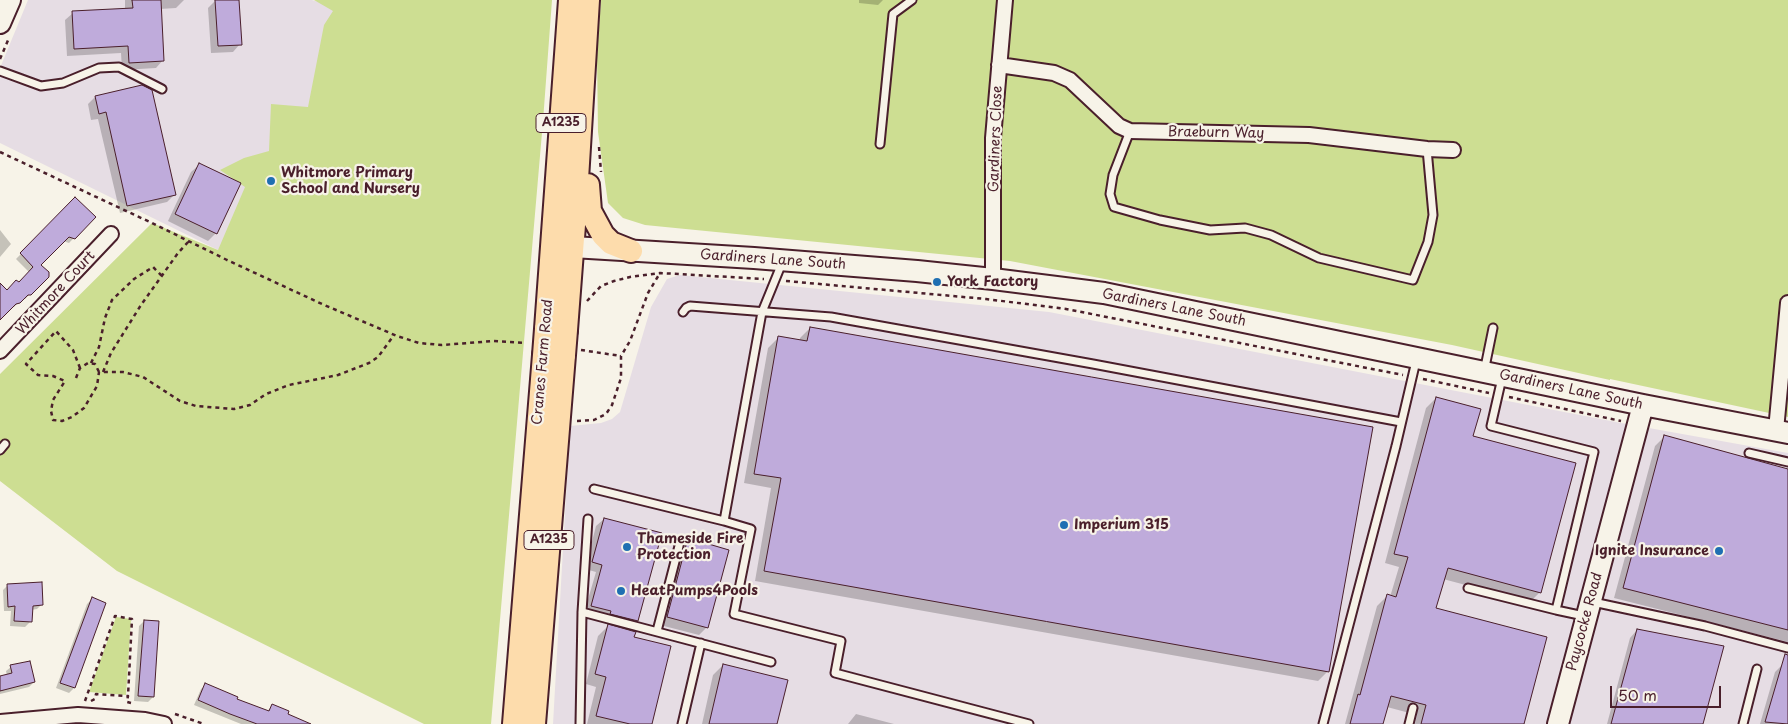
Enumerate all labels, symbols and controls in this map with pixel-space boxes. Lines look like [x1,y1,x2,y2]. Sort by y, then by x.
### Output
street label: Gardiners Close [986,85,1006,193]
road number: A1235 [536,114,586,132]
street label: Braeburn Way [1168,124,1264,142]
place label: Whitmore Primary School and Nursery [281,165,420,198]
marker: Whitmore Primary School and Nursery [265,175,277,187]
street label: Gardiners Lane South [699,247,847,273]
street label: Whitmore Court [13,248,99,338]
place label: York Factory [947,274,1038,290]
marker: York Factory [931,276,943,288]
street label: Gardiners Lane South [1101,286,1247,330]
street label: Cranes Farm Road [529,298,557,426]
street label: Gardiners Lane South [1498,367,1644,413]
place label: Imperium 315 [1074,517,1169,533]
marker: Imperium 315 [1058,519,1070,531]
road number: A1235 [524,530,574,550]
place label: Thameside Fire Protection [637,531,744,564]
marker: Thameside Fire Protection [621,541,633,553]
place label: Ignite Insurance [1595,543,1709,559]
marker: Ignite Insurance [1713,545,1725,557]
street label: Paycocke Road [1564,571,1606,673]
place label: HeatPumps4Pools [631,583,758,599]
marker: HeatPumps4Pools [615,585,627,597]
scale bar [1613,676,1724,708]
text: 50 m [1618,683,1657,706]

